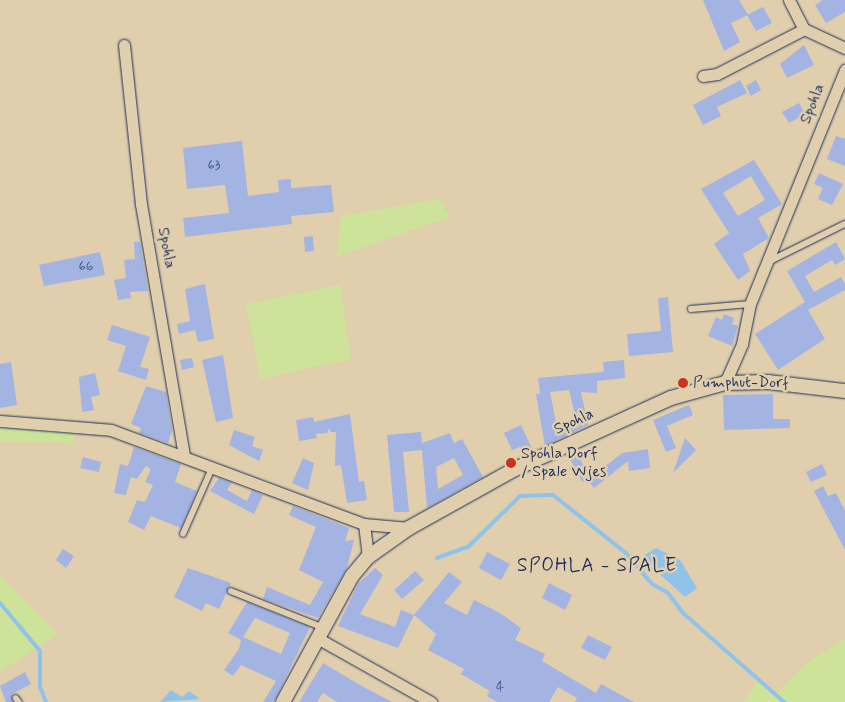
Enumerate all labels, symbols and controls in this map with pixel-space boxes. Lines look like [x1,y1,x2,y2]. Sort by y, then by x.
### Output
street label: Spohla [796,81,830,127]
house number: 63 [207,157,221,173]
street label: Spohla [153,226,179,270]
house number: 66 [79,258,93,274]
place label: Pumphut-Dorf [693,373,789,393]
marker: Pumphut-Dorf [677,377,689,389]
street label: Spohla [551,405,597,439]
place label: Spohla Dorf / Spale Wjes [521,444,607,482]
marker: Spohla Dorf / Spale Wjes [505,457,517,469]
district label: SPOHLA - SPALE [515,555,679,577]
house number: 4 [496,679,504,695]

